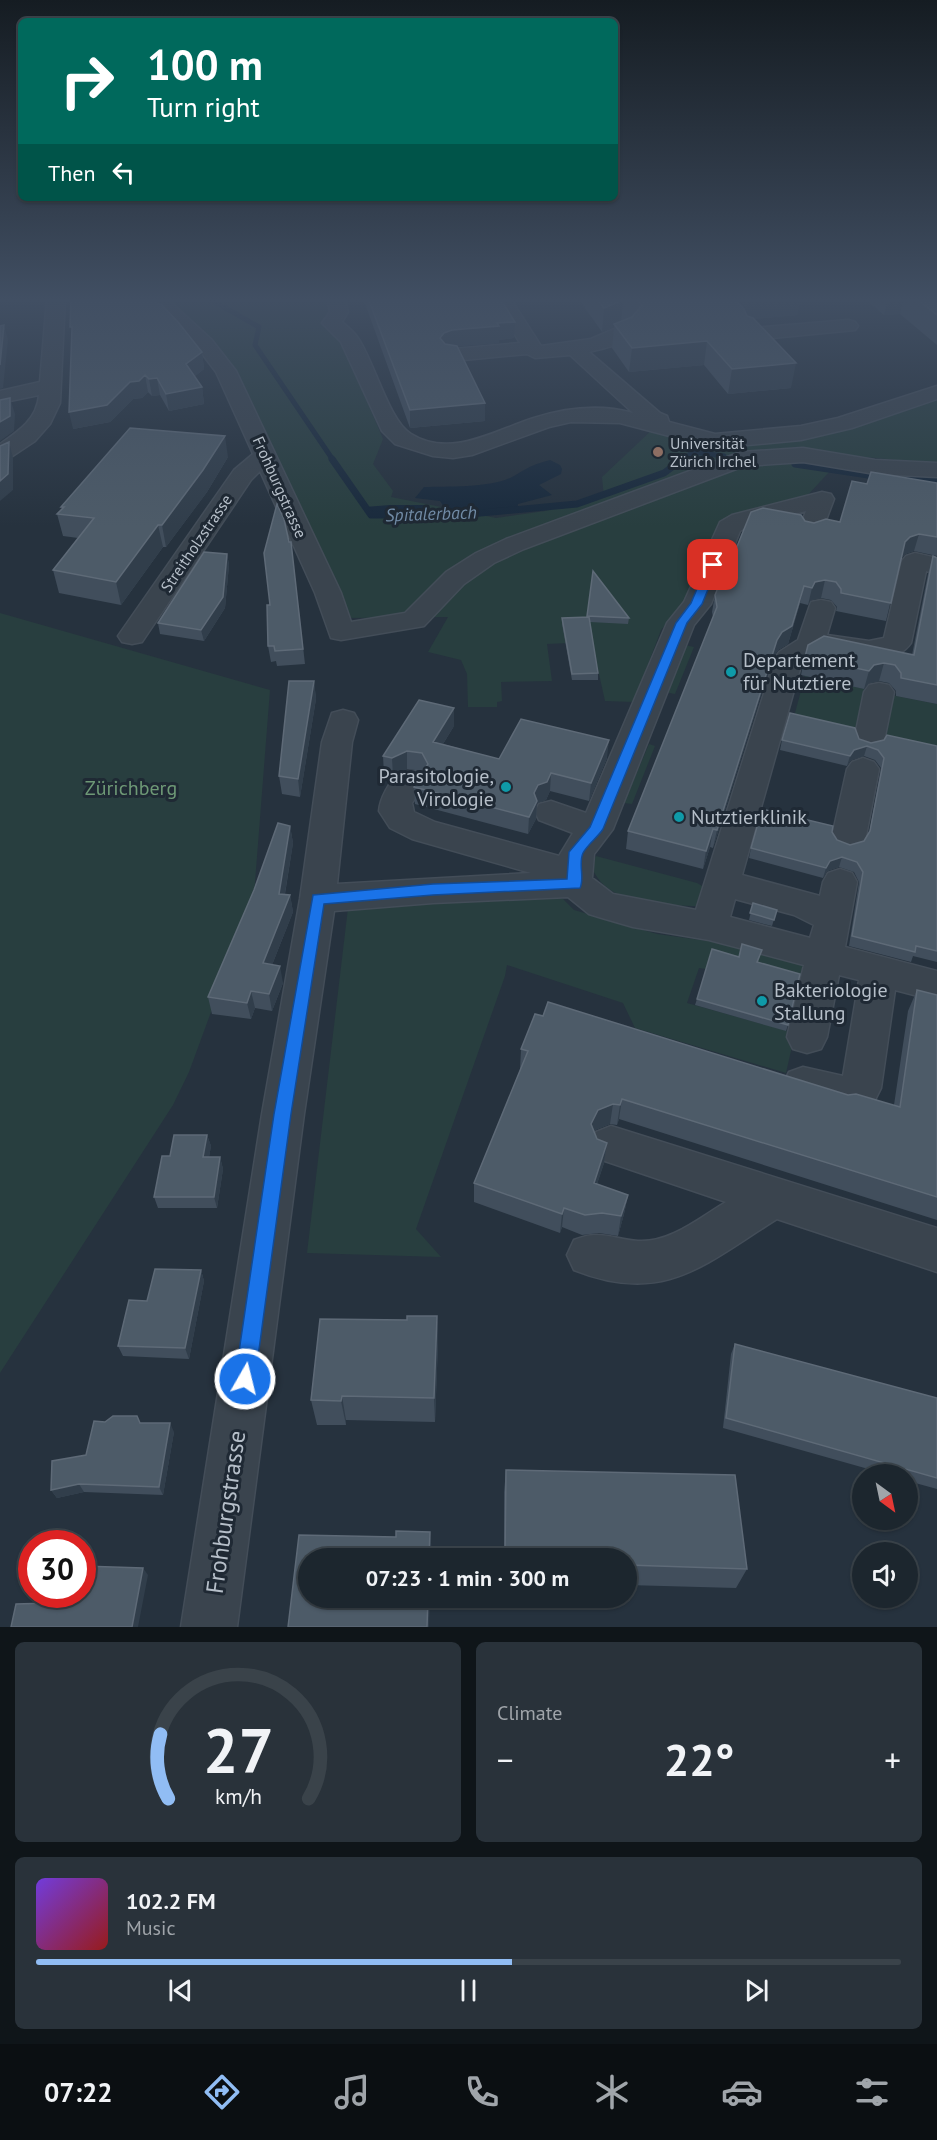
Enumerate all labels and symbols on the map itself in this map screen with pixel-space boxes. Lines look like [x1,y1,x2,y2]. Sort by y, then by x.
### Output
street label: Frohburgstrasse [249,433,311,541]
place label: Universität Zürich Irchel [670,433,757,471]
marker: Universität Zürich Irchel [651,445,665,459]
street label: Streitholzstrasse [156,490,236,596]
water label: Spitalerbach [385,500,477,527]
pin [687,539,738,590]
place label: Departement für Nutztiere [743,647,855,696]
marker: Departement für Nutztiere [724,665,738,679]
place label: Parasitologie, Virologie [379,763,494,812]
park label: Zürichberg [85,775,177,801]
marker: Parasitologie, Virologie [499,780,513,794]
place label: Nutztierklinik [691,804,807,830]
marker: Nutztierklinik [672,810,686,824]
place label: Bakteriologie Stallung [774,977,888,1026]
marker: Bakteriologie Stallung [755,994,769,1008]
position arrow [213,1347,277,1411]
street label: Frohburgstrasse [199,1428,252,1595]
north arrow [852,1464,918,1530]
speed limit sign: 30 [18,1530,96,1608]

